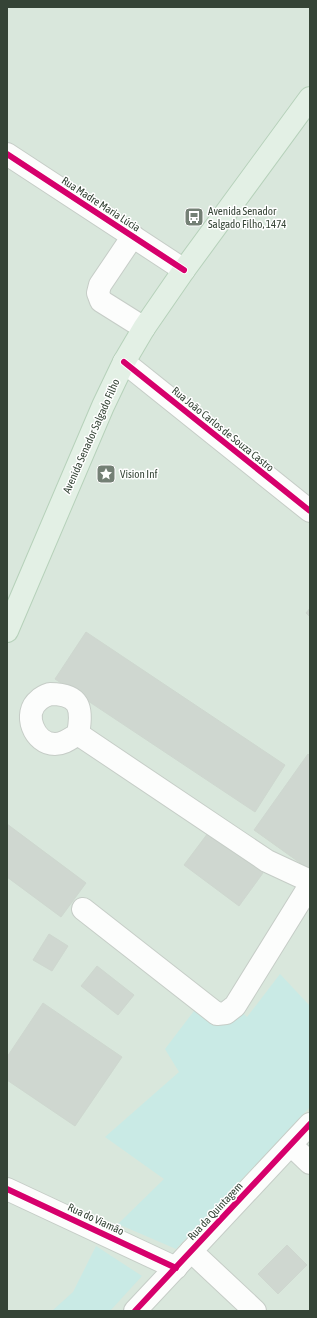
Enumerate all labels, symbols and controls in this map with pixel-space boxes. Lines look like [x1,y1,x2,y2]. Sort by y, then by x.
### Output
street label: Rua Madre Maria Lúcia [60,174,142,234]
place label: Avenida Senador Salgado Filho, 1474 [208,205,287,230]
bus stop icon: Avenida Senador Salgado Filho, 1474 [183,206,205,228]
street label: Avenida Senador Salgado Filho [60,377,122,495]
street label: Rua João Carlos de Souza Castro [170,384,276,474]
place icon: Vision Inf [95,463,117,485]
place label: Vision Inf [120,468,158,480]
street label: Rua da Quintagem [185,1180,245,1242]
street label: Rua do Viamão [66,1201,126,1237]

